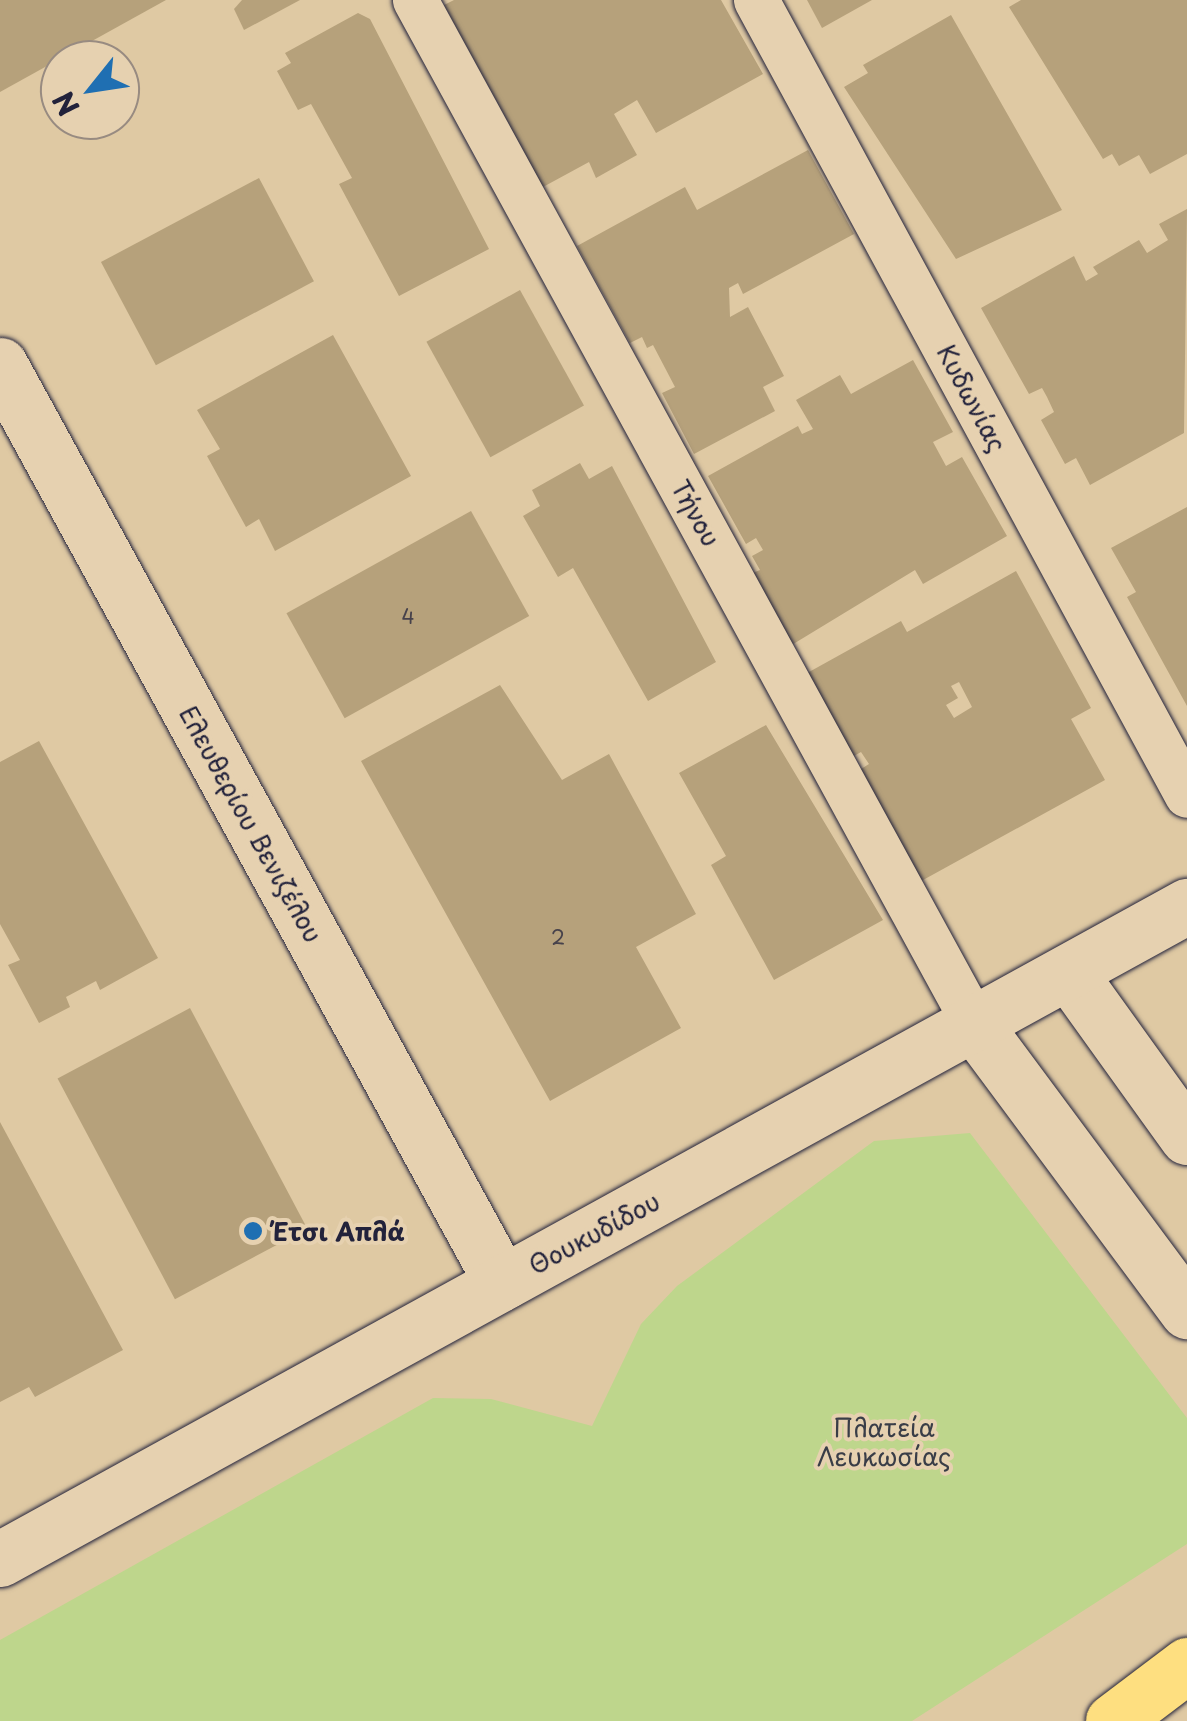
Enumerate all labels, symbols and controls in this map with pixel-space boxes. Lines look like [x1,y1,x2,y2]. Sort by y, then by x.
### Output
north arrow [40,40,140,140]
text: N [41,84,89,125]
street label: Κυδωνίας [931,339,1013,457]
street label: Τήνου [666,475,726,551]
house number: 4 [401,604,415,628]
street label: Ελευθερίου Βενιζέλου [173,700,329,948]
house number: 2 [551,925,565,949]
street label: Θουκυδίδου [523,1186,665,1280]
place label: Έτσι Απλά [273,1216,406,1246]
marker: Έτσι Απλά [242,1220,264,1242]
park label: Πλατεία Λευκωσίας [817,1413,951,1472]

